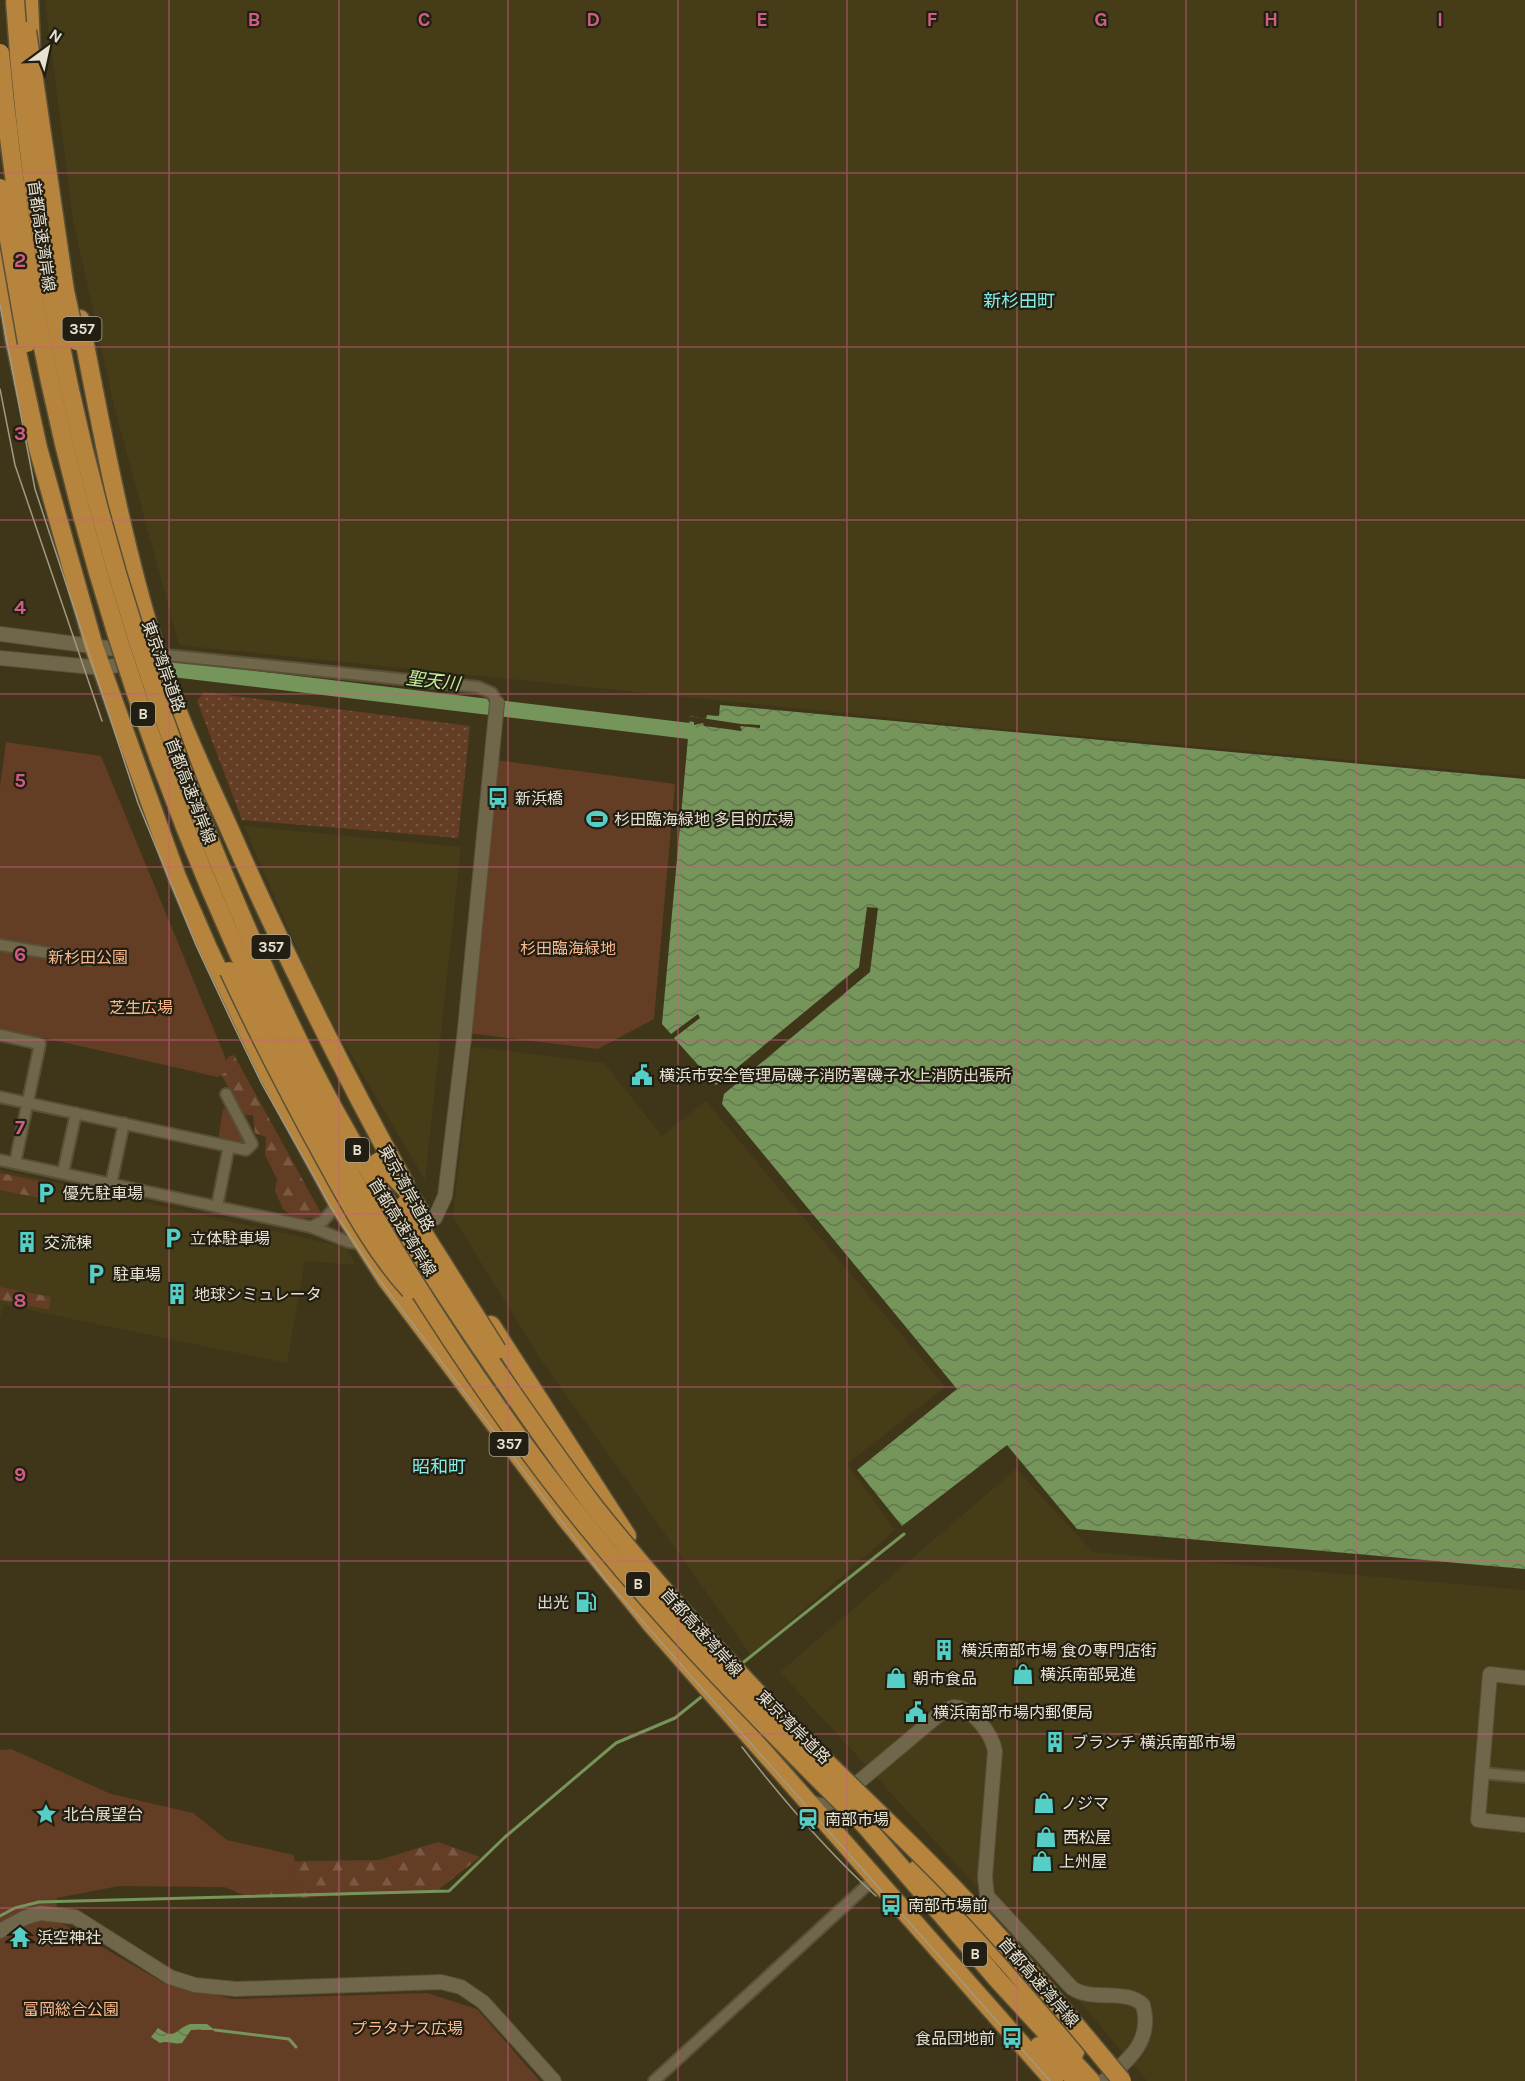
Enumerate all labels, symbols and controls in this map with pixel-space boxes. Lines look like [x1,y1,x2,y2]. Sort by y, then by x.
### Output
text: B [248,8,260,31]
text: C [418,8,430,31]
text: D [586,8,600,31]
text: E [756,8,768,31]
text: F [927,8,938,31]
text: G [1094,8,1108,31]
text: H [1264,8,1278,31]
text: I [1437,8,1443,31]
north arrow [18,18,78,78]
text: N [46,25,66,47]
street label: 首都高速湾岸線 [24,179,59,293]
text: 2 [14,249,26,272]
district label: 新杉田町 [983,290,1055,312]
road number: 357 [62,317,101,341]
text: 3 [14,422,26,445]
text: 4 [14,596,26,619]
street label: 東京湾岸道路 [138,618,189,715]
water label: 聖天川 [405,667,463,695]
road number: B [131,702,155,726]
street label: 首都高速湾岸線 [162,735,219,847]
text: 5 [14,769,26,792]
bus stop icon: 新浜橋 [486,786,510,810]
place label: 新浜橋 [515,789,563,808]
sports icon: 杉田臨海緑地 多目的広場 [585,807,609,831]
place label: 杉田臨海緑地 多目的広場 [614,810,794,829]
road number: 357 [252,935,290,959]
park label: 杉田臨海緑地 [520,939,616,958]
text: 6 [14,943,26,966]
park label: 新杉田公園 [48,948,128,967]
park label: 芝生広場 [109,998,173,1017]
public building icon: 横浜市安全管理局磯子消防署磯子水上消防出張所 [630,1063,654,1087]
place label: 横浜市安全管理局磯子消防署磯子水上消防出張所 [659,1066,1011,1085]
text: 7 [15,1116,25,1139]
road number: B [345,1138,369,1162]
street label: 東京湾岸道路 [375,1142,438,1235]
street label: 首都高速湾岸線 [365,1175,440,1280]
parking icon: 優先駐車場 [34,1181,58,1205]
place label: 優先駐車場 [63,1184,143,1203]
parking icon: 立体駐車場 [161,1226,185,1250]
place label: 立体駐車場 [190,1229,270,1248]
building icon: 交流棟 [15,1230,39,1254]
place label: 交流棟 [44,1233,92,1252]
parking icon: 駐車場 [84,1262,108,1286]
place label: 駐車場 [113,1265,161,1284]
building icon: 地球シミュレータ [165,1282,189,1306]
place label: 地球シミュレータ [194,1285,322,1304]
text: 8 [14,1289,26,1312]
road number: 357 [490,1432,528,1456]
district label: 昭和町 [412,1456,466,1478]
text: 9 [14,1463,26,1486]
road number: B [626,1572,650,1596]
street label: 首都高速湾岸線 [657,1584,746,1680]
fuel station icon: 出光 [574,1590,598,1614]
place label: 出光 [537,1593,569,1612]
building icon: 横浜南部市場 食の専門店街 [932,1638,956,1662]
place label: 横浜南部市場 食の専門店街 [961,1641,1157,1660]
shop icon: 横浜南部晃進 [1011,1662,1035,1686]
place label: 横浜南部晃進 [1040,1665,1136,1684]
shop icon: 朝市食品 [884,1666,908,1690]
place label: 朝市食品 [913,1669,977,1688]
street label: 東京湾岸道路 [753,1687,834,1768]
public building icon: 横浜南部市場内郵便局 [904,1700,928,1724]
place label: 横浜南部市場内郵便局 [933,1703,1093,1722]
building icon: ブランチ 横浜南部市場 [1043,1730,1067,1754]
place label: ブランチ 横浜南部市場 [1072,1733,1236,1752]
shop icon: ノジマ [1032,1791,1056,1815]
place label: ノジマ [1061,1794,1109,1813]
place icon: 北台展望台 [34,1802,58,1826]
place label: 北台展望台 [63,1805,143,1824]
station icon: 南部市場 [796,1807,820,1831]
place label: 南部市場 [825,1810,889,1829]
shop icon: 西松屋 [1034,1825,1058,1849]
place label: 西松屋 [1063,1828,1111,1847]
shop icon: 上州屋 [1030,1849,1054,1873]
place label: 上州屋 [1059,1852,1107,1871]
bus stop icon: 南部市場前 [879,1893,903,1917]
place label: 南部市場前 [908,1896,988,1915]
temple icon: 浜空神社 [8,1925,32,1949]
place label: 浜空神社 [37,1928,101,1947]
street label: 首都高速湾岸線 [995,1934,1083,2031]
road number: B [963,1942,987,1966]
park label: 富岡総合公園 [23,2000,119,2019]
park label: プラタナス広場 [351,2019,463,2038]
bus stop icon: 食品団地前 [1000,2026,1024,2050]
place label: 食品団地前 [915,2029,995,2048]

